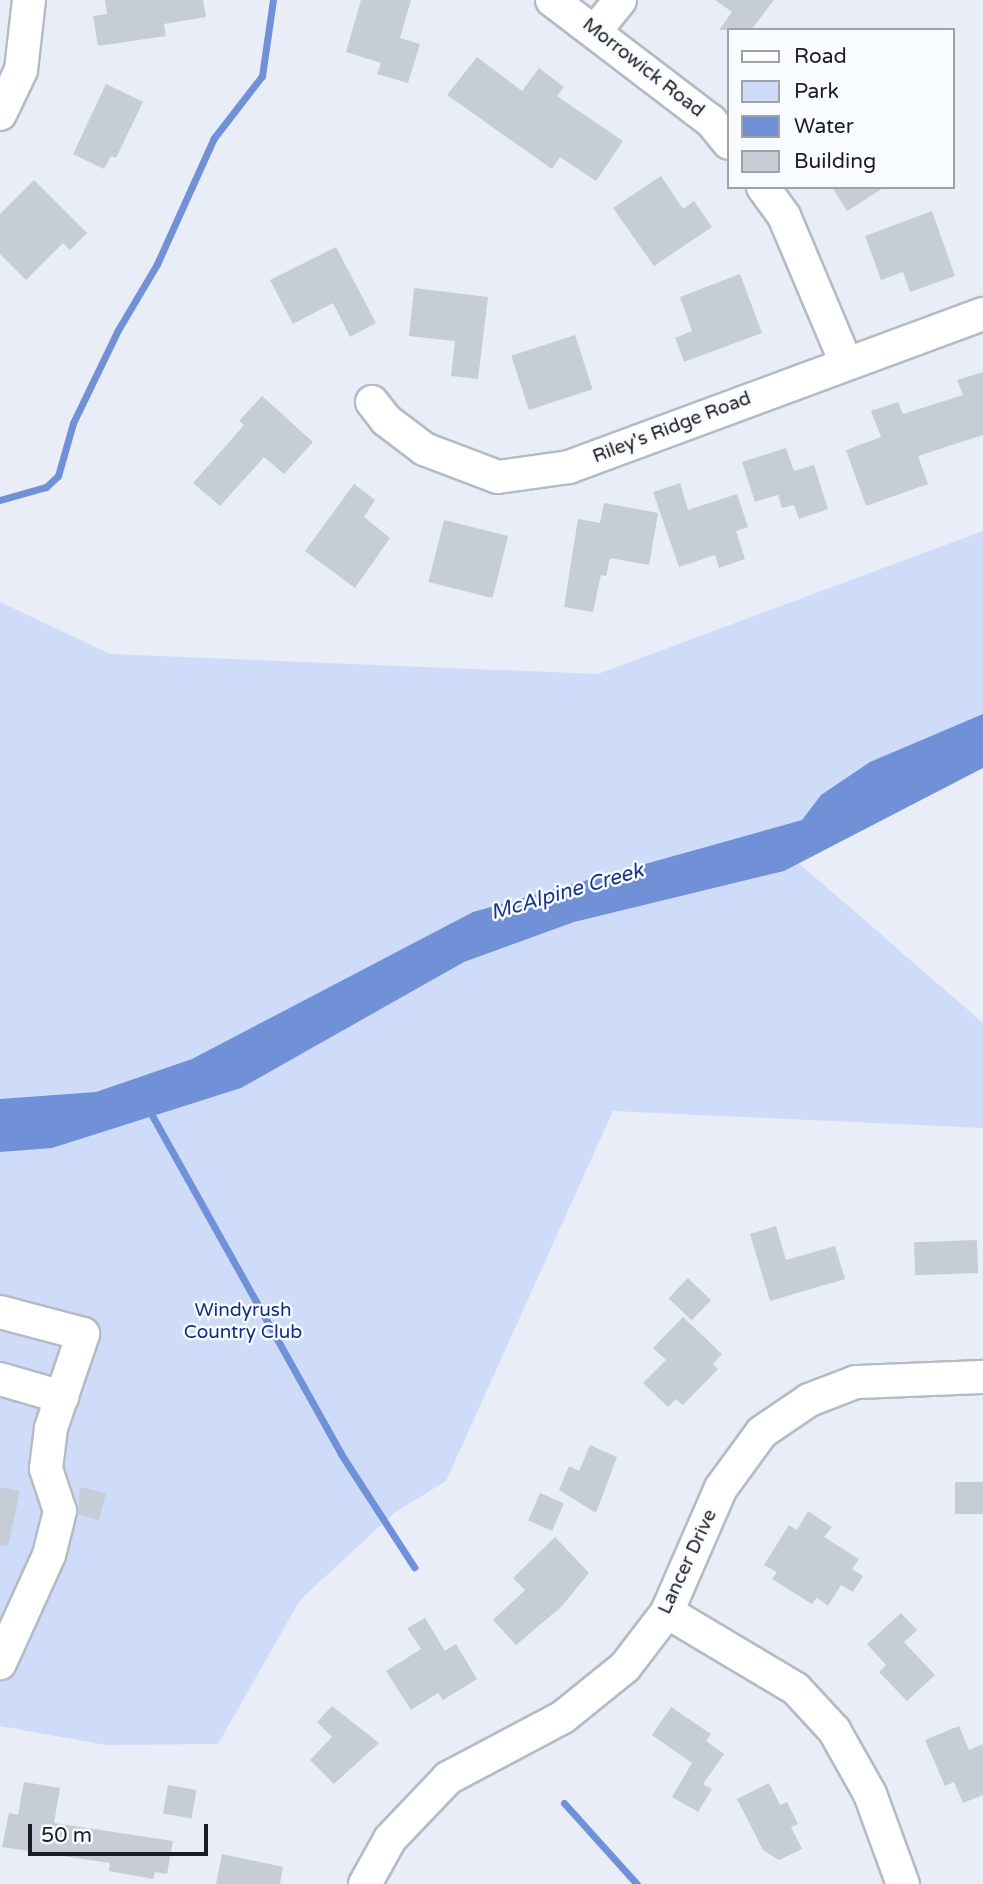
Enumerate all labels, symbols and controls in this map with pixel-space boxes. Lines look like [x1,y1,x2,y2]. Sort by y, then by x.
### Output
street label: Morrowick Road [578,13,708,123]
legend [727,28,955,189]
text: Road [794,44,847,69]
text: Park [794,79,839,104]
text: Water [794,114,854,139]
text: Building [794,149,876,174]
street label: Riley's Ridge Road [590,387,754,469]
water label: McAlpine Creek [488,858,646,926]
park label: Windyrush Country Club [184,1300,302,1344]
street label: Lancer Drive [654,1506,722,1618]
scale bar [32,1811,212,1855]
text: 50 m [41,1823,92,1848]

